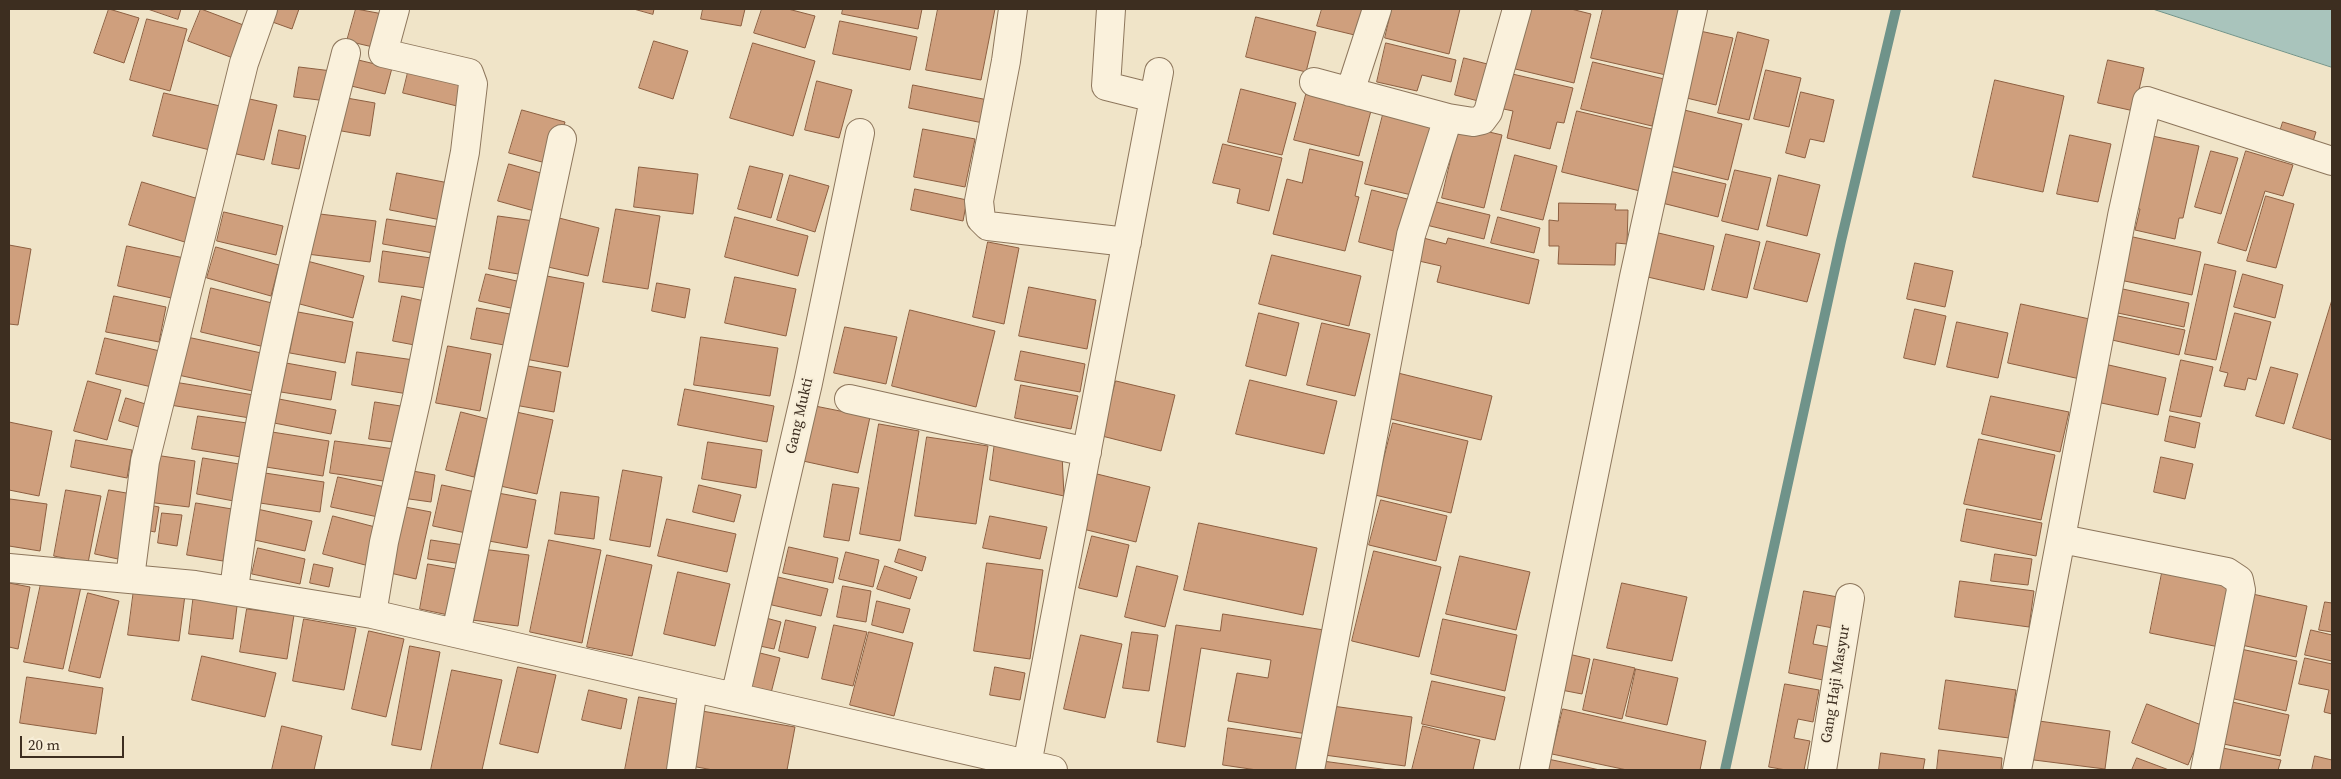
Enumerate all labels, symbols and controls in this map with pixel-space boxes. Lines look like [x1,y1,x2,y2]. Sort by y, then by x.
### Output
street label: Gang Mukti [782,376,818,456]
street label: Gang Haji Masyur [1818,624,1854,744]
scale bar [22,726,126,758]
text: 20 m [28,734,60,755]

